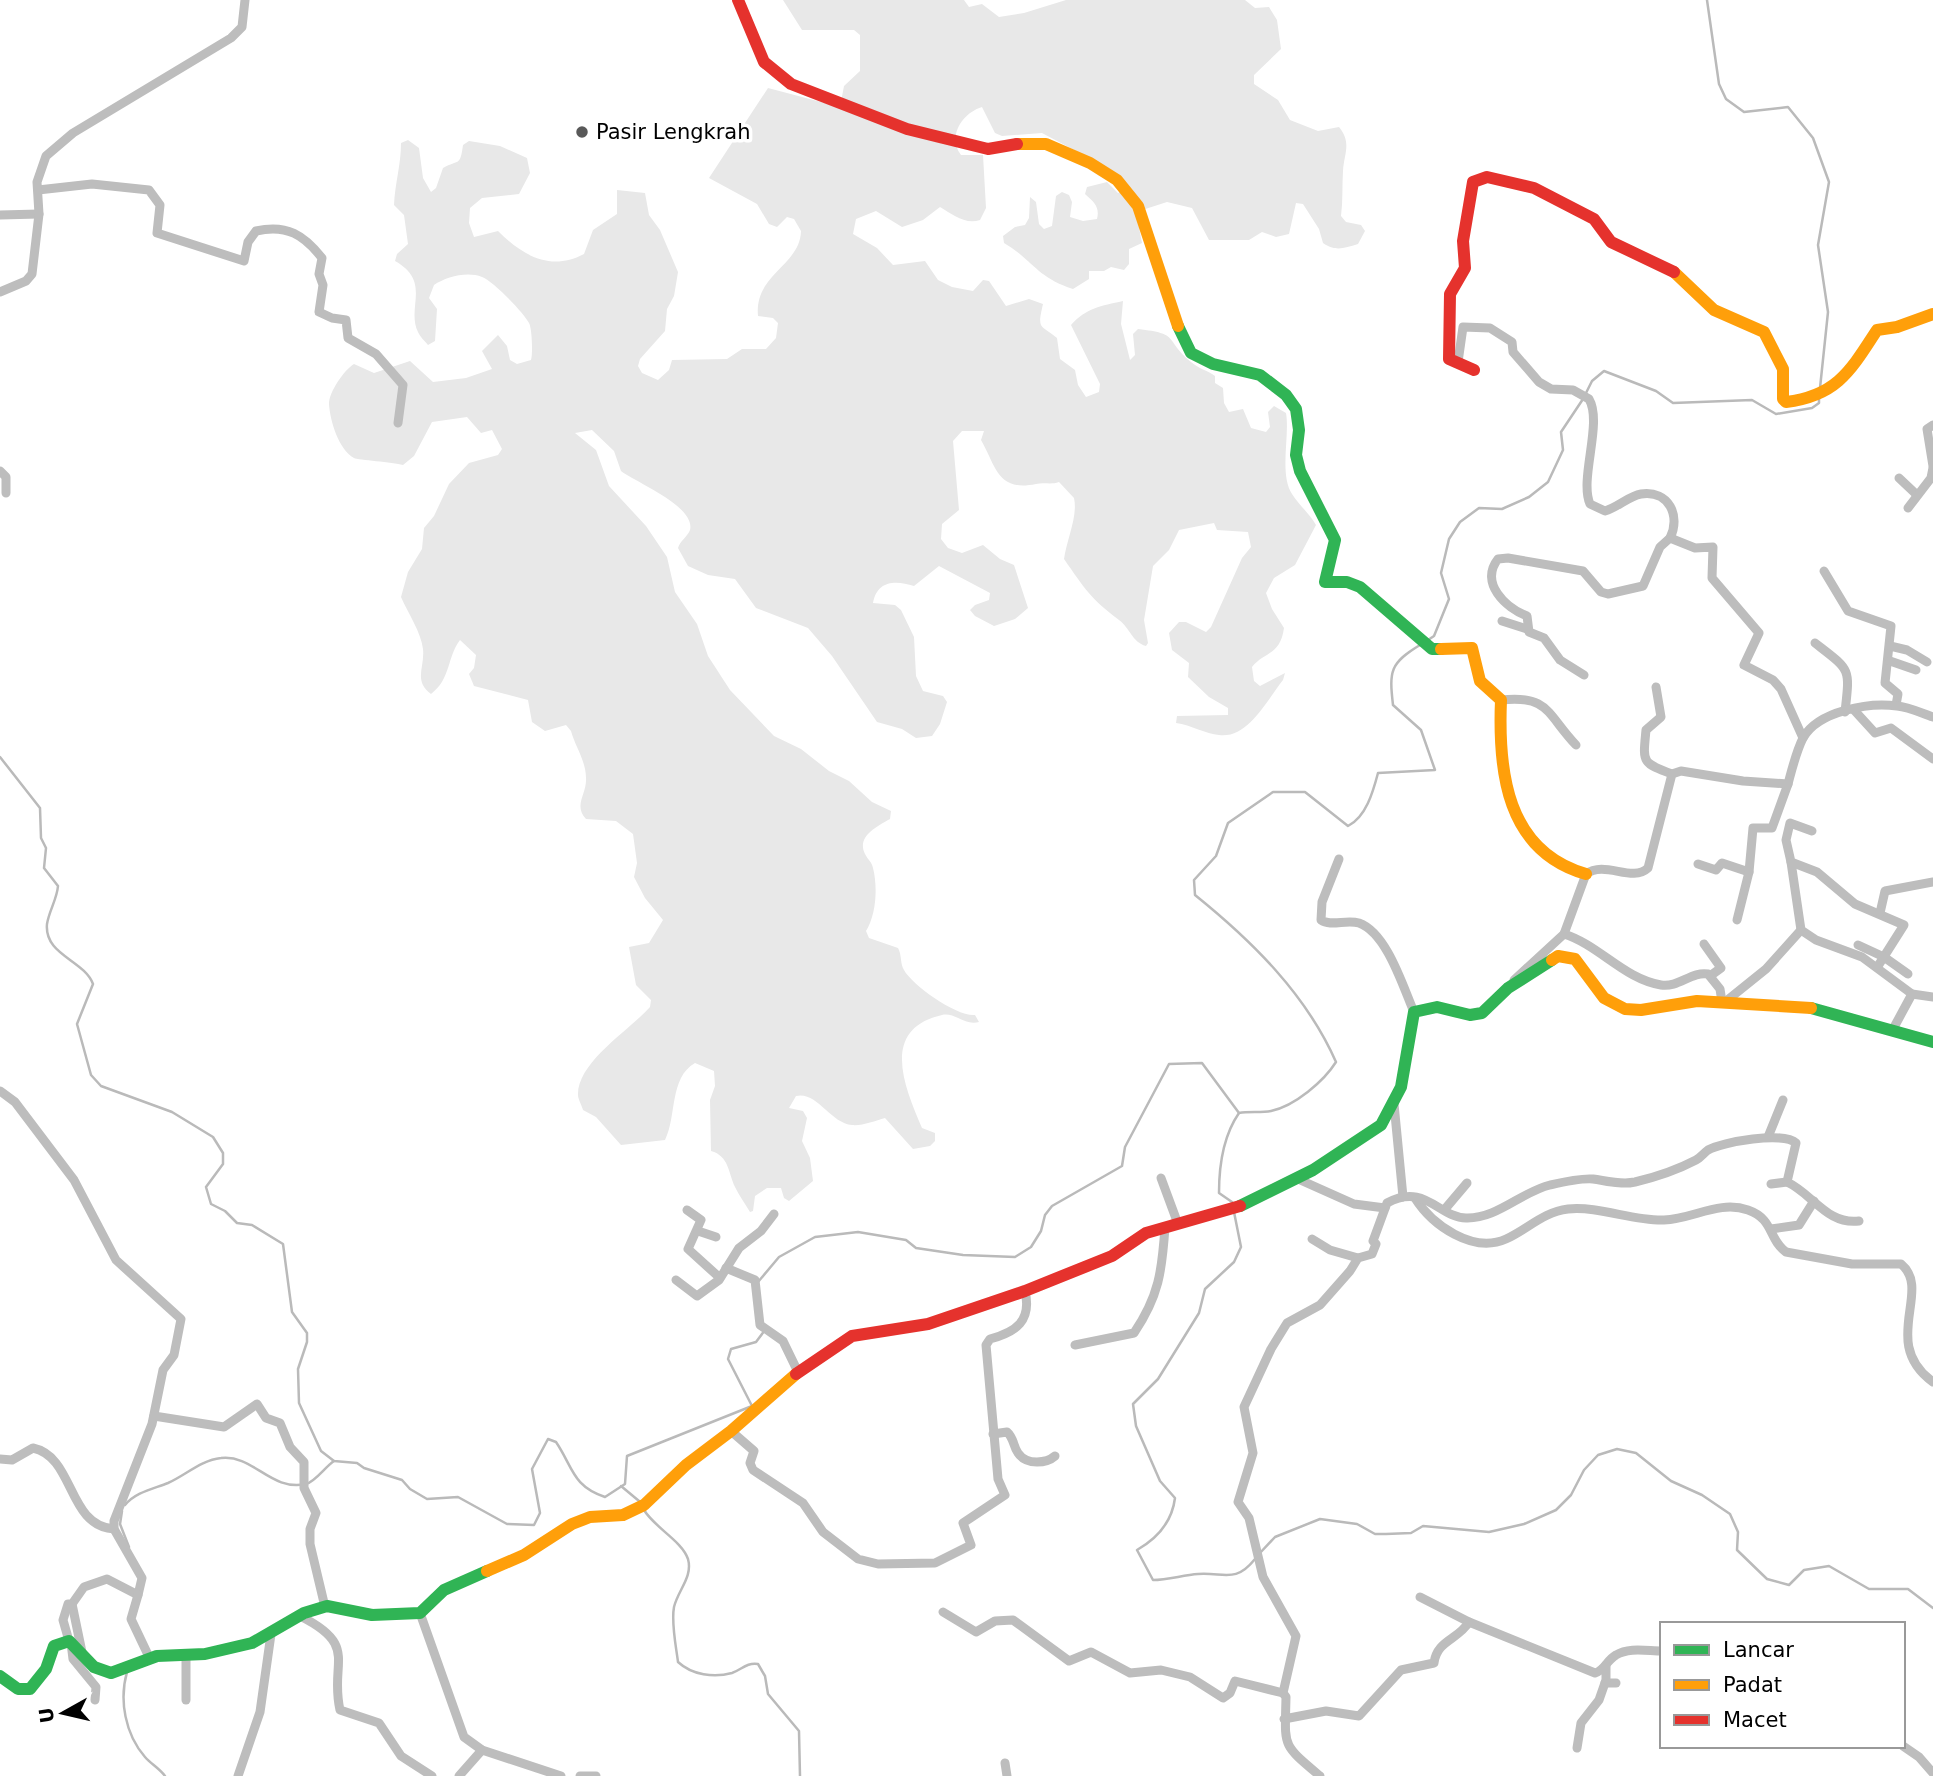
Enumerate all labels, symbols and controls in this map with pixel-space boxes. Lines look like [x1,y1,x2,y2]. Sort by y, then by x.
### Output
place label: Pasir Lengkrah [596,120,751,144]
marker: Pasir Lengkrah [574,124,590,140]
legend [1660,1622,1905,1748]
text: Lancar [1723,1638,1794,1662]
text: Padat [1723,1673,1782,1697]
north arrow [28,1678,98,1748]
text: U [34,1706,58,1725]
text: Macet [1723,1708,1787,1732]

